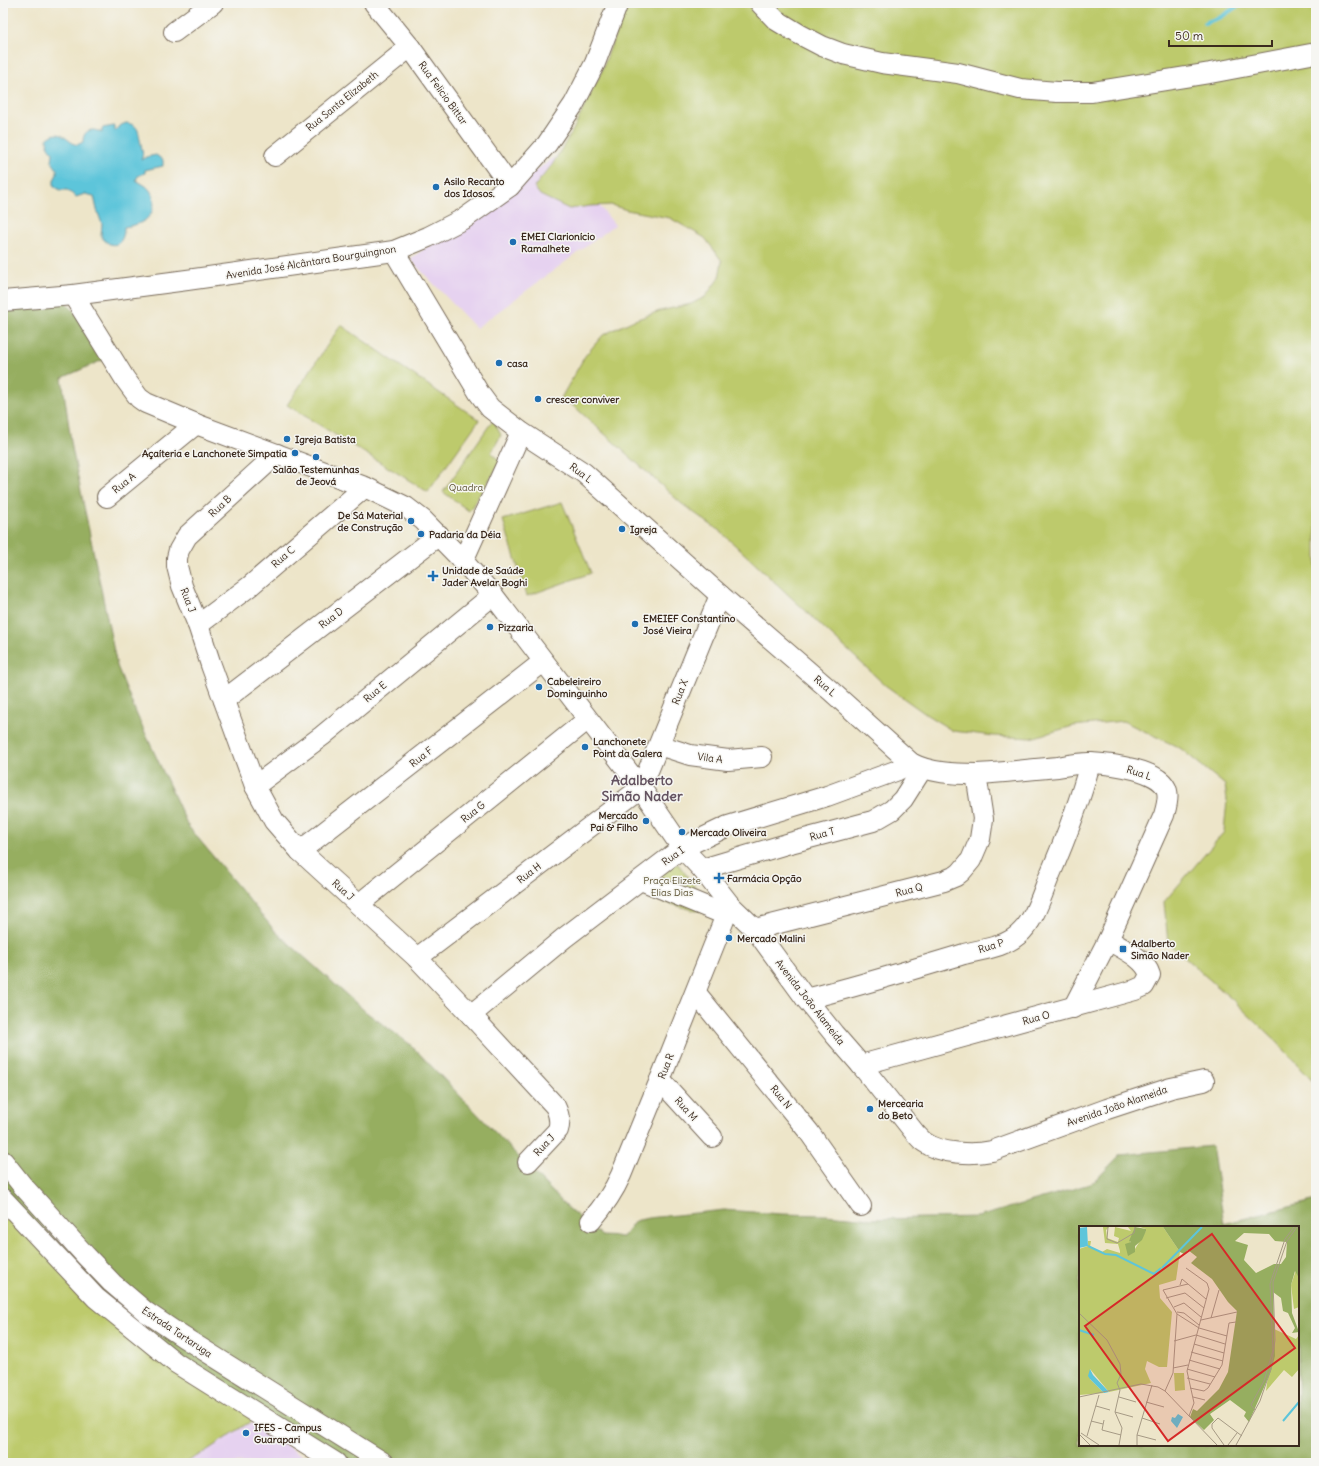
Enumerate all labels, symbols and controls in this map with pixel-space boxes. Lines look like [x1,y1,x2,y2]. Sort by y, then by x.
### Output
scale bar [1169,22,1272,48]
text: 50 m [1175,28,1204,43]
street label: Rua Felicio Bittar [415,59,471,127]
street label: Rua Santa Elizabeth [303,68,381,134]
place label: Asilo Recanto dos Idosos. [444,175,505,200]
marker: Asilo Recanto dos Idosos. [431,182,441,192]
place label: EMEI Clarionício Ramalhete [521,230,595,255]
marker: EMEI Clarionício Ramalhete [508,237,518,247]
street label: Avenida José Alcântara Bourguingnon [225,242,397,282]
place label: casa [507,357,528,370]
marker: casa [494,358,504,368]
place label: crescer conviver [546,393,620,406]
marker: crescer conviver [533,394,543,404]
place label: Igreja Batista [295,433,356,446]
marker: Igreja Batista [282,434,292,444]
place label: Açaíteria e Lanchonete Simpatia [142,447,287,460]
marker: Açaíteria e Lanchonete Simpatia [290,448,300,458]
marker: Salão Testemunhas de Jeová [311,452,321,462]
street label: Rua L [567,460,596,486]
place label: Salão Testemunhas de Jeová [273,463,360,488]
street label: Rua A [110,469,139,496]
park label: Quadra [449,481,484,494]
street label: Rua B [206,492,235,520]
place label: De Sá Material de Construção [337,509,403,534]
marker: De Sá Material de Construção [406,516,416,526]
place label: Igreja [630,523,657,536]
marker: Igreja [617,524,627,534]
place label: Padaria da Déia [429,528,501,541]
marker: Padaria da Déia [416,529,426,539]
street label: Rua C [269,543,298,571]
place label: Unidade de Saúde Jader Avelar Boghi [442,564,527,589]
marker: Unidade de Saúde Jader Avelar Boghi [427,570,439,582]
street label: Rua J [177,586,199,614]
street label: Rua D [316,605,346,631]
place label: EMEIEF Constantino José Vieira [643,612,736,637]
marker: EMEIEF Constantino José Vieira [630,619,640,629]
place label: Pizzaria [498,621,534,634]
marker: Pizzaria [485,622,495,632]
street label: Rua L [811,673,839,700]
place label: Cabeleireiro Dominguinho [547,675,608,700]
street label: Rua X [669,677,691,707]
street label: Rua E [361,679,389,705]
marker: Cabeleireiro Dominguinho [534,682,544,692]
place label: Lanchonete Point da Galera [593,735,663,760]
marker: Lanchonete Point da Galera [580,742,590,752]
street label: Rua F [407,744,435,770]
street label: Vila A [697,750,724,766]
street label: Rua L [1125,763,1154,783]
district label: Adalberto Simão Nader [601,771,683,805]
street label: Rua G [458,798,488,826]
place label: Mercado Pai & Filho [590,809,638,834]
marker: Mercado Pai & Filho [641,816,651,826]
street label: Rua T [808,824,836,844]
place label: Mercado Oliveira [690,826,767,839]
marker: Mercado Oliveira [677,827,687,837]
street label: Rua I [659,844,687,868]
street label: Rua H [514,860,544,886]
place label: Farmácia Opção [727,872,802,885]
marker: Farmácia Opção [714,873,724,883]
park label: Praça Elizete Elias Dias [643,874,701,899]
street label: Rua J [329,877,357,903]
street label: Rua Q [894,880,924,900]
place label: Mercado Malini [737,932,805,945]
marker: Mercado Malini [724,933,734,943]
street label: Rua P [977,936,1005,956]
place label: Adalberto Simão Nader [1131,937,1190,962]
marker: Adalberto Simão Nader [1118,944,1128,954]
street label: Avenida João Alameida [772,957,848,1048]
street label: Rua O [1021,1008,1051,1028]
street label: Rua R [655,1051,677,1081]
street label: Rua N [767,1082,795,1112]
street label: Avenida João Alameida [1065,1083,1169,1129]
street label: Rua M [672,1094,700,1124]
place label: Mercearia do Beto [878,1097,924,1122]
marker: Mercearia do Beto [865,1104,875,1114]
street label: Rua J [531,1131,557,1159]
inset map [1079,1226,1299,1446]
street label: Estrada Tartaruga [139,1304,215,1360]
place label: IFES - Campus Guarapari [254,1421,322,1446]
marker: IFES - Campus Guarapari [241,1428,251,1438]

